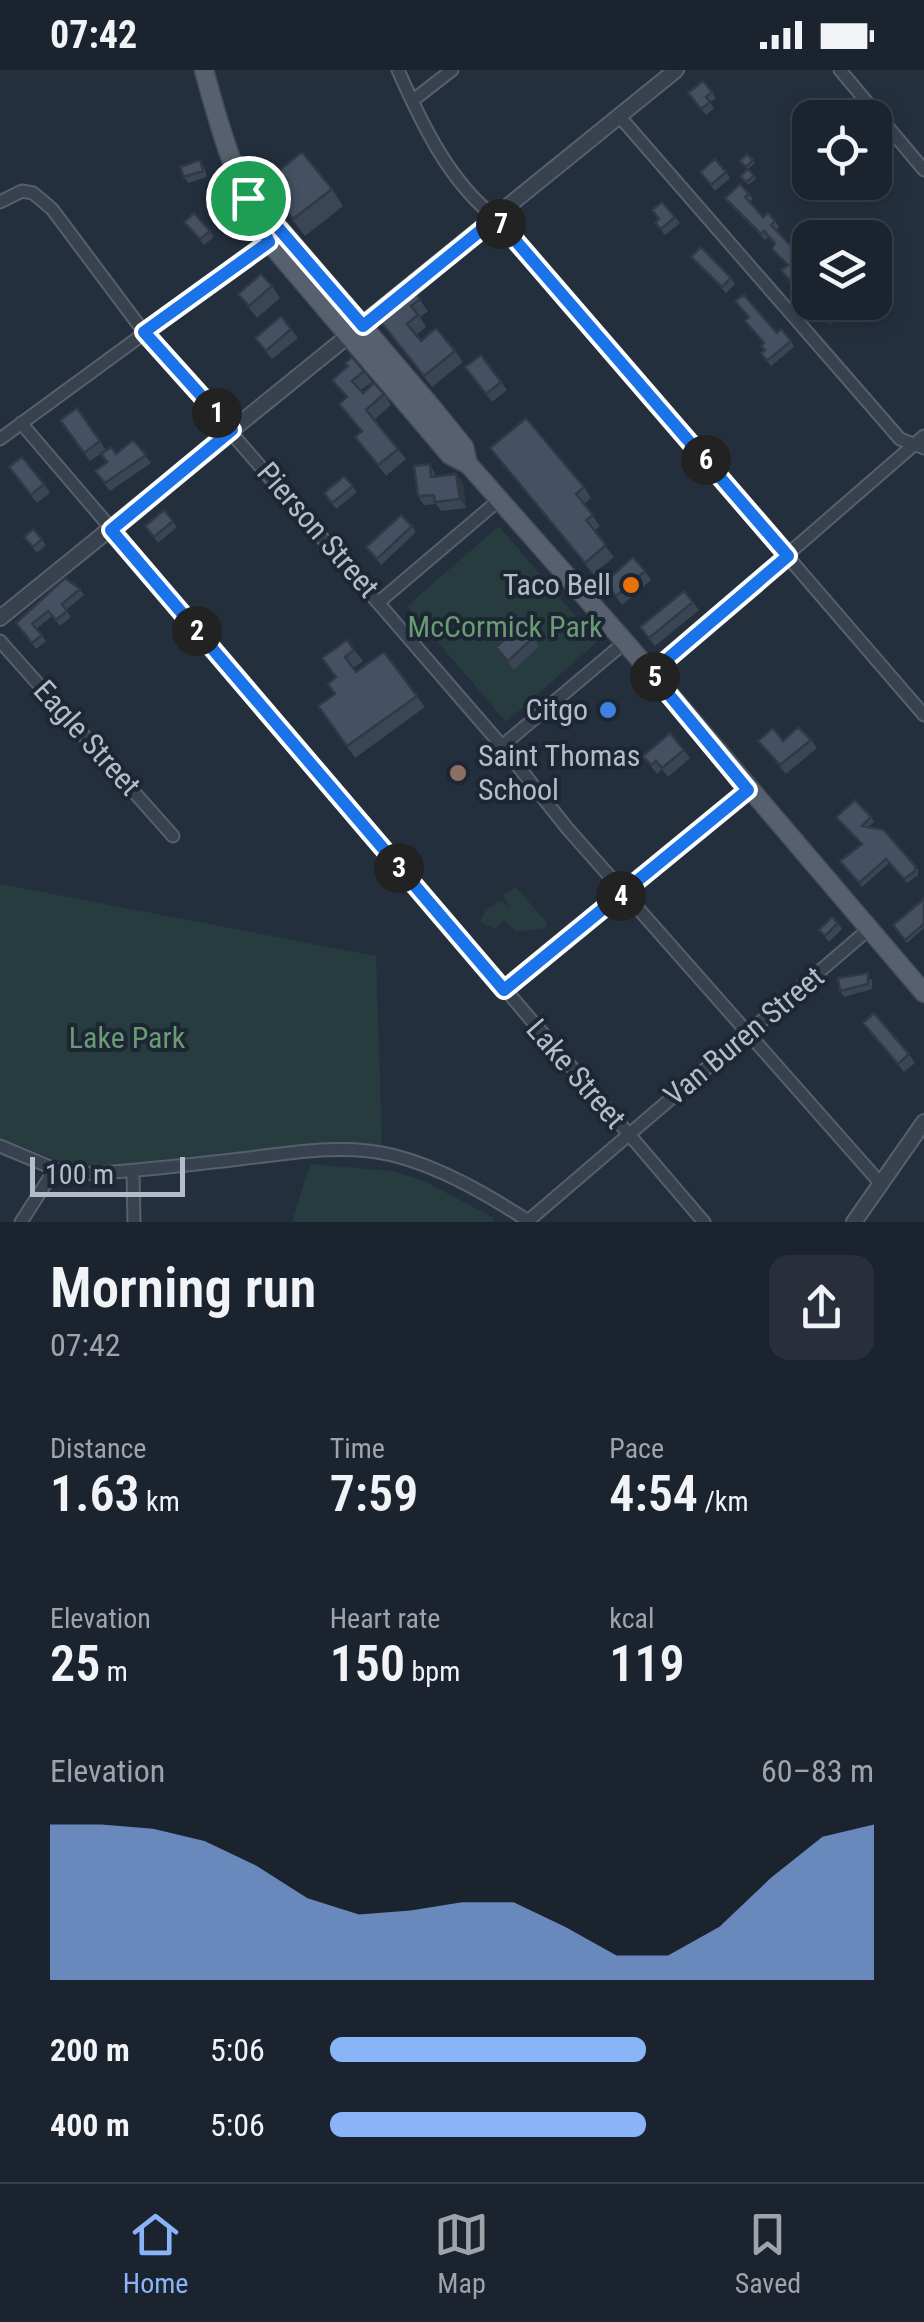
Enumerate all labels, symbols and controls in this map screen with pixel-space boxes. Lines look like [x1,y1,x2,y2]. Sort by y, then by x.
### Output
text: 07:42 [50,13,137,57]
map controls [792,100,892,320]
button: locate [792,100,892,200]
pin [206,156,291,241]
icon: arrive [221,171,276,226]
pin: 7 [476,199,526,249]
text: 7 [494,207,508,240]
button: layers [792,220,892,320]
pin: 1 [192,388,242,438]
text: 1 [210,396,224,429]
pin: 6 [681,435,731,485]
text: 6 [699,443,713,476]
street label: Pierson Street [250,455,386,604]
place label: Taco Bell [503,567,611,602]
marker: Taco Bell [620,574,642,596]
pin: 2 [172,606,222,656]
park label: McCormick Park [408,609,603,644]
text: 2 [190,614,204,647]
pin: 5 [630,652,680,702]
text: 5 [648,660,662,693]
street label: Eagle Street [27,673,148,802]
place label: Citgo [525,692,588,727]
marker: Citgo [597,699,619,721]
place label: Saint Thomas School [478,738,640,807]
marker: Saint Thomas School [447,762,469,784]
pin: 3 [374,843,424,893]
text: 3 [392,851,406,884]
pin: 4 [596,871,646,921]
text: 4 [614,879,628,912]
street label: Van Buren Street [657,959,831,1112]
street label: Lake Street [520,1012,633,1135]
park label: Lake Park [69,1020,186,1055]
scale bar [30,1152,185,1196]
text: 100 m [45,1158,114,1191]
button: share [769,1255,874,1360]
text: Morning run [50,1256,316,1320]
text: 07:42 [50,1326,121,1364]
text: Distance [50,1432,147,1465]
text: Time [330,1432,385,1465]
text: Pace [609,1432,664,1465]
text: 1.63 [50,1465,140,1523]
text: 7:59 [330,1465,418,1523]
text: 4:54 [609,1465,698,1523]
text: km [140,1485,180,1518]
text: /km [698,1485,749,1518]
text: Elevation [50,1602,151,1635]
text: Heart rate [330,1602,440,1635]
text: kcal [609,1602,654,1635]
text: 25 [50,1635,100,1693]
text: 150 [330,1635,405,1693]
text: 119 [609,1635,685,1693]
text: m [100,1655,128,1688]
text: bpm [405,1655,460,1688]
text: Elevation [50,1752,165,1790]
text: 60–83 m [761,1752,874,1790]
text: 200 m [50,2031,130,2069]
text: 5:06 [210,2031,265,2069]
text: 400 m [50,2106,130,2144]
text: 5:06 [210,2106,265,2144]
tab: Home [123,2207,188,2300]
tab: Map [434,2207,489,2300]
tab: Saved [735,2207,801,2300]

